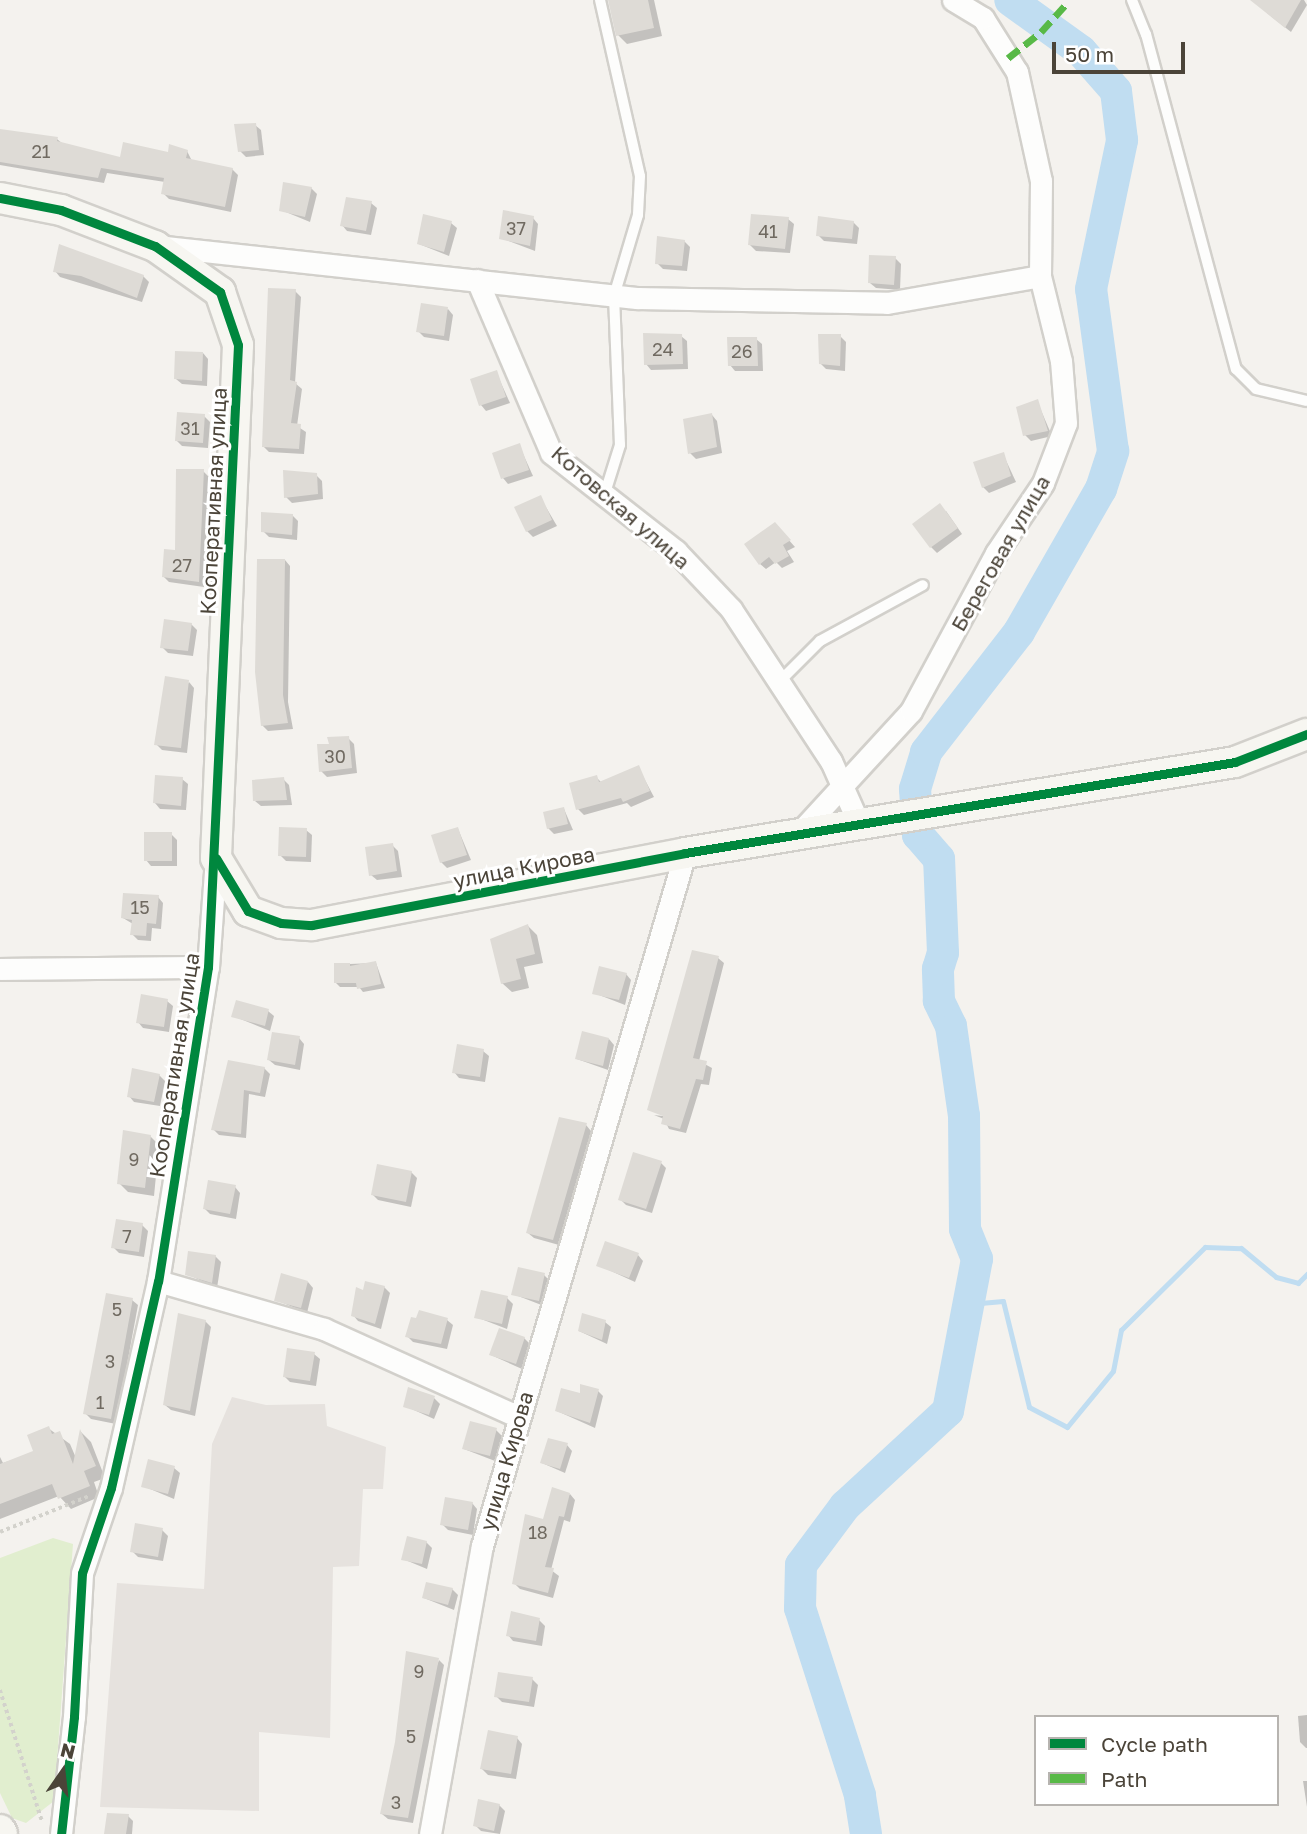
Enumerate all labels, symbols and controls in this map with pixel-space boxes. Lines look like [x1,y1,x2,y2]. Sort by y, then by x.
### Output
scale bar [1055,28,1188,72]
text: 50 m [1065,41,1114,67]
house number: 21 [31,140,51,162]
house number: 37 [506,217,526,239]
house number: 41 [758,220,778,242]
house number: 24 [652,338,674,360]
house number: 26 [731,340,753,362]
street label: Кооперативная улица [194,387,232,615]
house number: 31 [180,417,200,439]
street label: Котовская улица [547,440,695,574]
street label: Береговая улица [945,471,1055,635]
house number: 27 [172,554,192,576]
house number: 30 [324,745,346,767]
street label: улица Кирова [451,841,597,893]
house number: 15 [130,896,150,918]
street label: Кооперативная улица [144,951,204,1179]
house number: 9 [129,1148,139,1170]
house number: 7 [122,1225,132,1247]
house number: 5 [112,1298,122,1320]
house number: 3 [105,1350,115,1372]
street label: улица Кирова [474,1389,538,1533]
house number: 1 [96,1391,104,1413]
house number: 18 [528,1521,548,1543]
house number: 9 [414,1660,424,1682]
legend [1034,1715,1279,1806]
house number: 5 [406,1725,416,1747]
text: Cycle path [1101,1731,1208,1757]
north arrow [28,1736,98,1806]
text: N [58,1737,78,1763]
text: Path [1101,1766,1148,1792]
house number: 3 [391,1791,401,1813]

